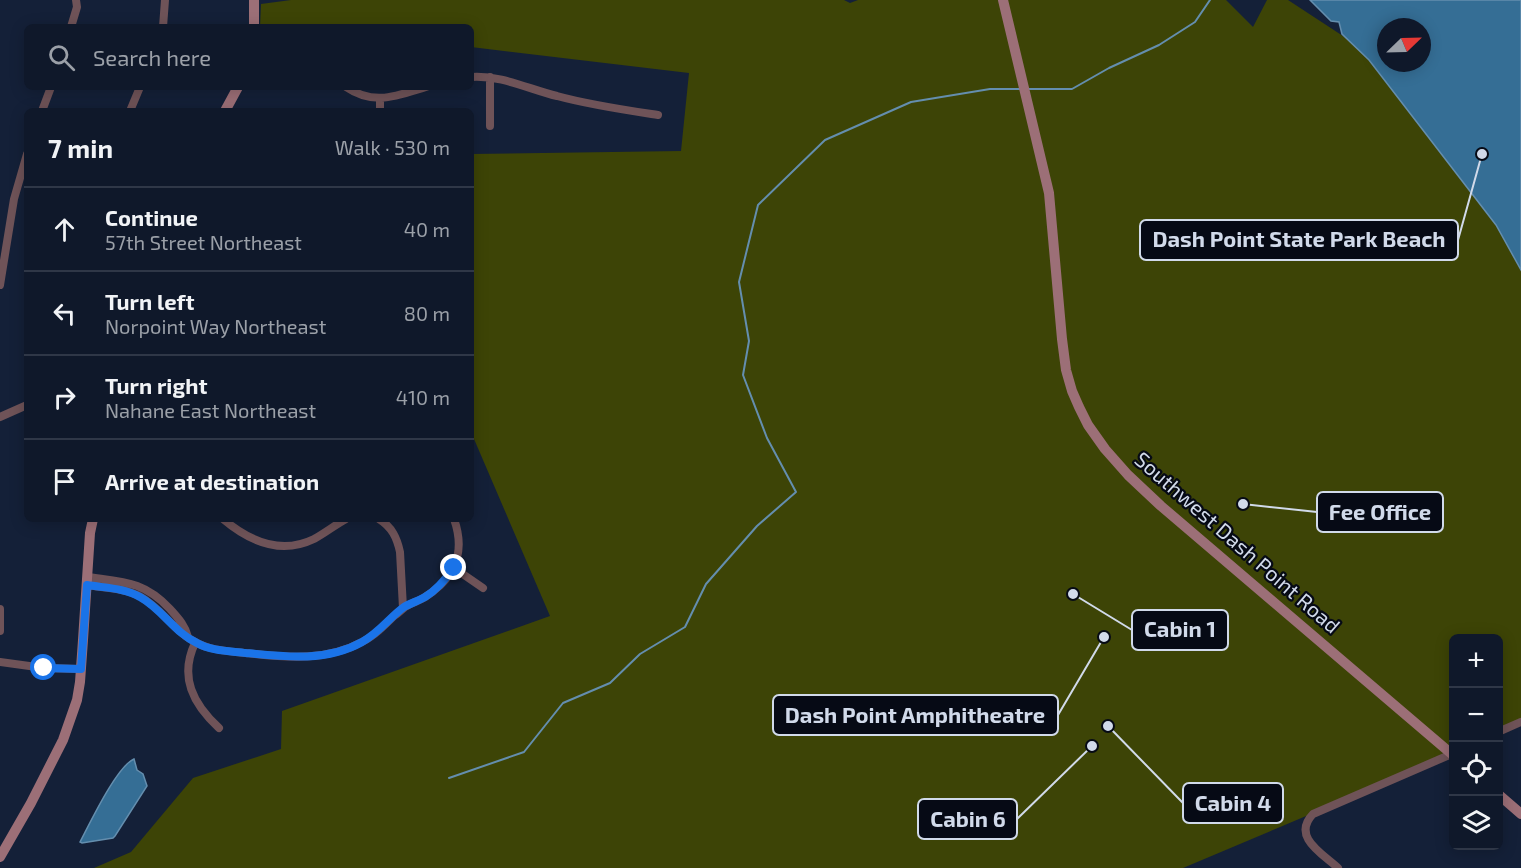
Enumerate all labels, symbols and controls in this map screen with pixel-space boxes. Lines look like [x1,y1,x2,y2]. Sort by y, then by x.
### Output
north arrow [1377,18,1431,72]
search box [24,24,474,90]
icon: search [45,41,78,74]
text: Search here [93,44,211,70]
text: 7 min [48,132,113,163]
text: Walk · 530 m [335,135,450,159]
text: Continue [105,204,198,230]
icon: ahead [48,213,81,246]
text: 40 m [404,217,450,241]
callout: Dash Point State Park Beach [1140,220,1458,260]
text: Dash Point State Park Beach [1152,225,1446,251]
text: 57th Street Northeast [105,230,302,254]
text: Turn left [105,288,194,314]
icon: left [48,297,81,330]
text: 80 m [404,301,450,325]
text: Norpoint Way Northeast [105,314,326,338]
text: Turn right [105,372,207,398]
icon: right [48,381,81,414]
text: 410 m [396,385,450,409]
text: Nahane East Northeast [105,398,316,422]
street label: Southwest Dash Point Road [1130,446,1346,638]
icon: arrive [48,465,81,498]
text: Arrive at destination [105,468,319,494]
callout: Fee Office [1317,492,1443,532]
text: Fee Office [1329,498,1431,524]
route end [440,554,466,580]
callout: Cabin 1 [1132,610,1228,650]
text: Cabin 1 [1144,615,1216,641]
map controls [1449,634,1503,850]
button: + [1449,634,1503,688]
route start [30,654,56,680]
button: − [1449,688,1503,742]
callout: Dash Point Amphitheatre [773,695,1058,735]
text: Dash Point Amphitheatre [785,701,1045,727]
button: locate [1449,742,1503,796]
callout: Cabin 4 [1183,783,1283,823]
text: Cabin 4 [1195,789,1271,815]
button: layers [1449,796,1503,850]
callout: Cabin 6 [918,799,1017,839]
text: Cabin 6 [930,805,1006,831]

